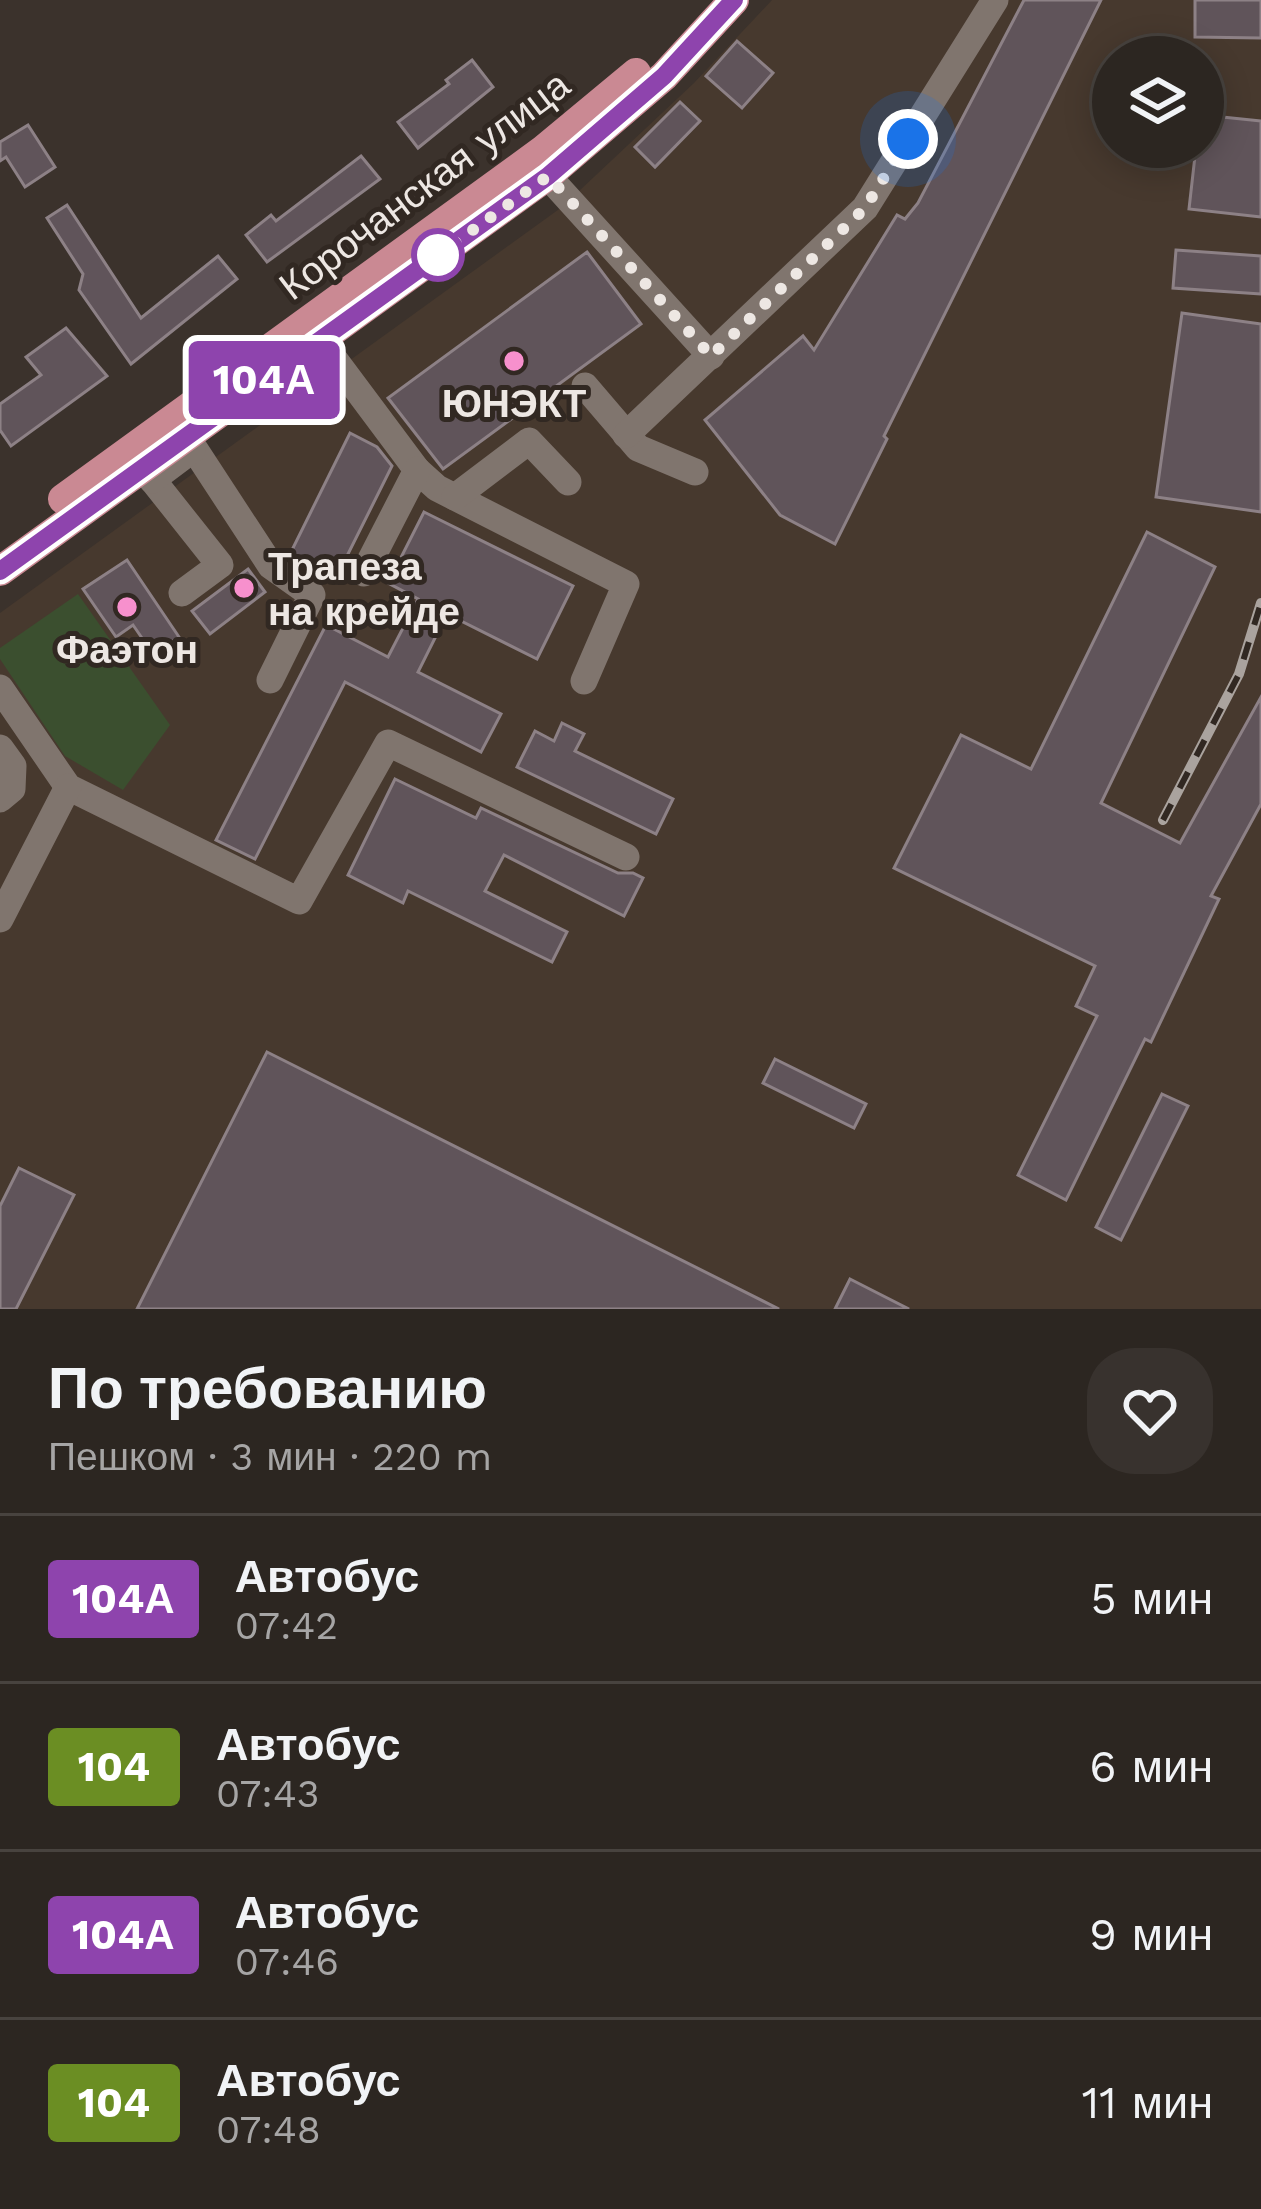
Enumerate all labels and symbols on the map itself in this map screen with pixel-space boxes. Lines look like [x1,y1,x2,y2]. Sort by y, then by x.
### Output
street label: Корочанская улица [271,62,578,309]
your location [878,109,938,169]
unlabelled marker [413,230,463,280]
line badge: 104А [180,341,348,419]
marker: ЮНЭКТ [501,348,527,374]
place label: ЮНЭКТ [442,381,587,426]
place label: Трапеза на крейде [268,544,460,634]
marker: Трапеза на крейде [231,575,257,601]
marker: Фаэтон [114,594,140,620]
place label: Фаэтон [56,627,198,672]

